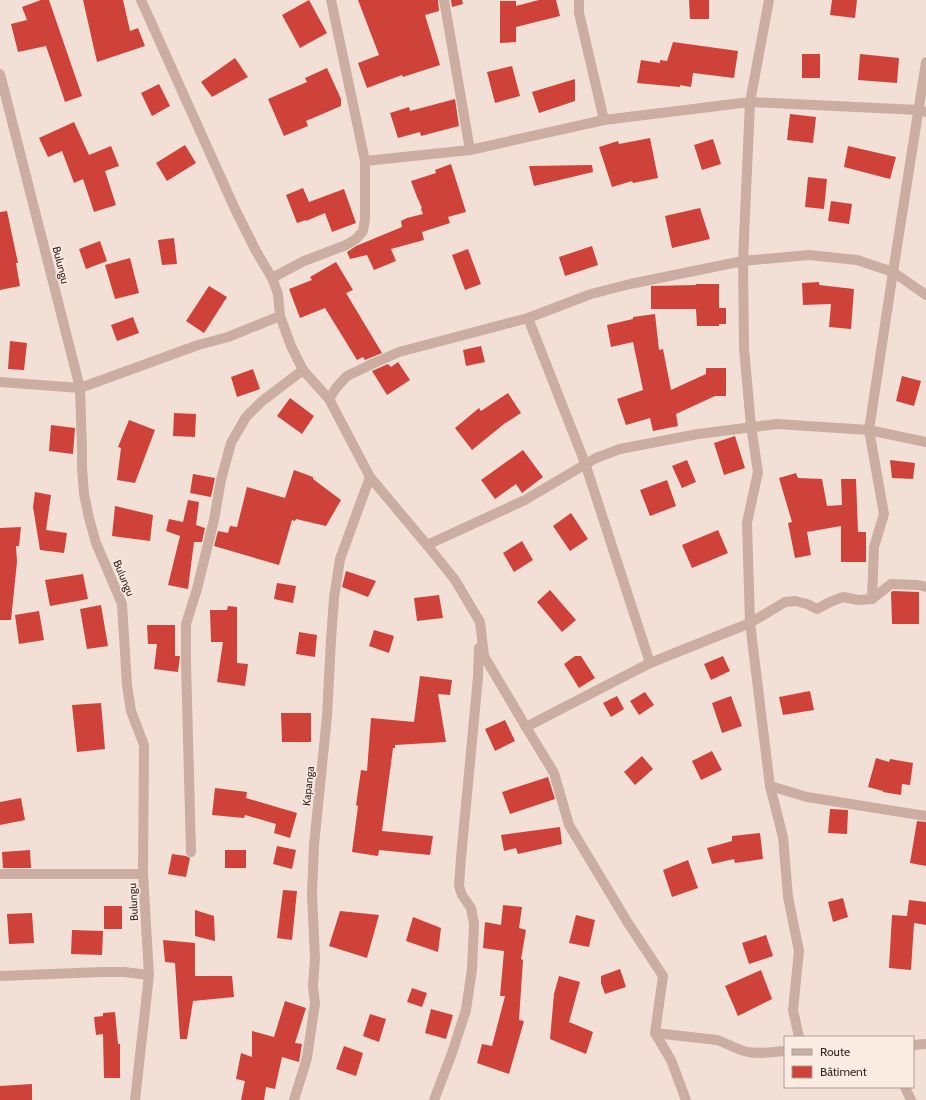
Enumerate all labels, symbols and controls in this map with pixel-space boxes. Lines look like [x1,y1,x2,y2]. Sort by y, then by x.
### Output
street label: Bulungu [50,245,72,285]
street label: Bulungu [110,558,138,598]
street label: Kapanga [299,765,317,807]
street label: Bulungu [125,882,141,921]
legend [784,1036,914,1088]
text: Route [820,1044,850,1059]
text: Bâtiment [820,1064,867,1079]

